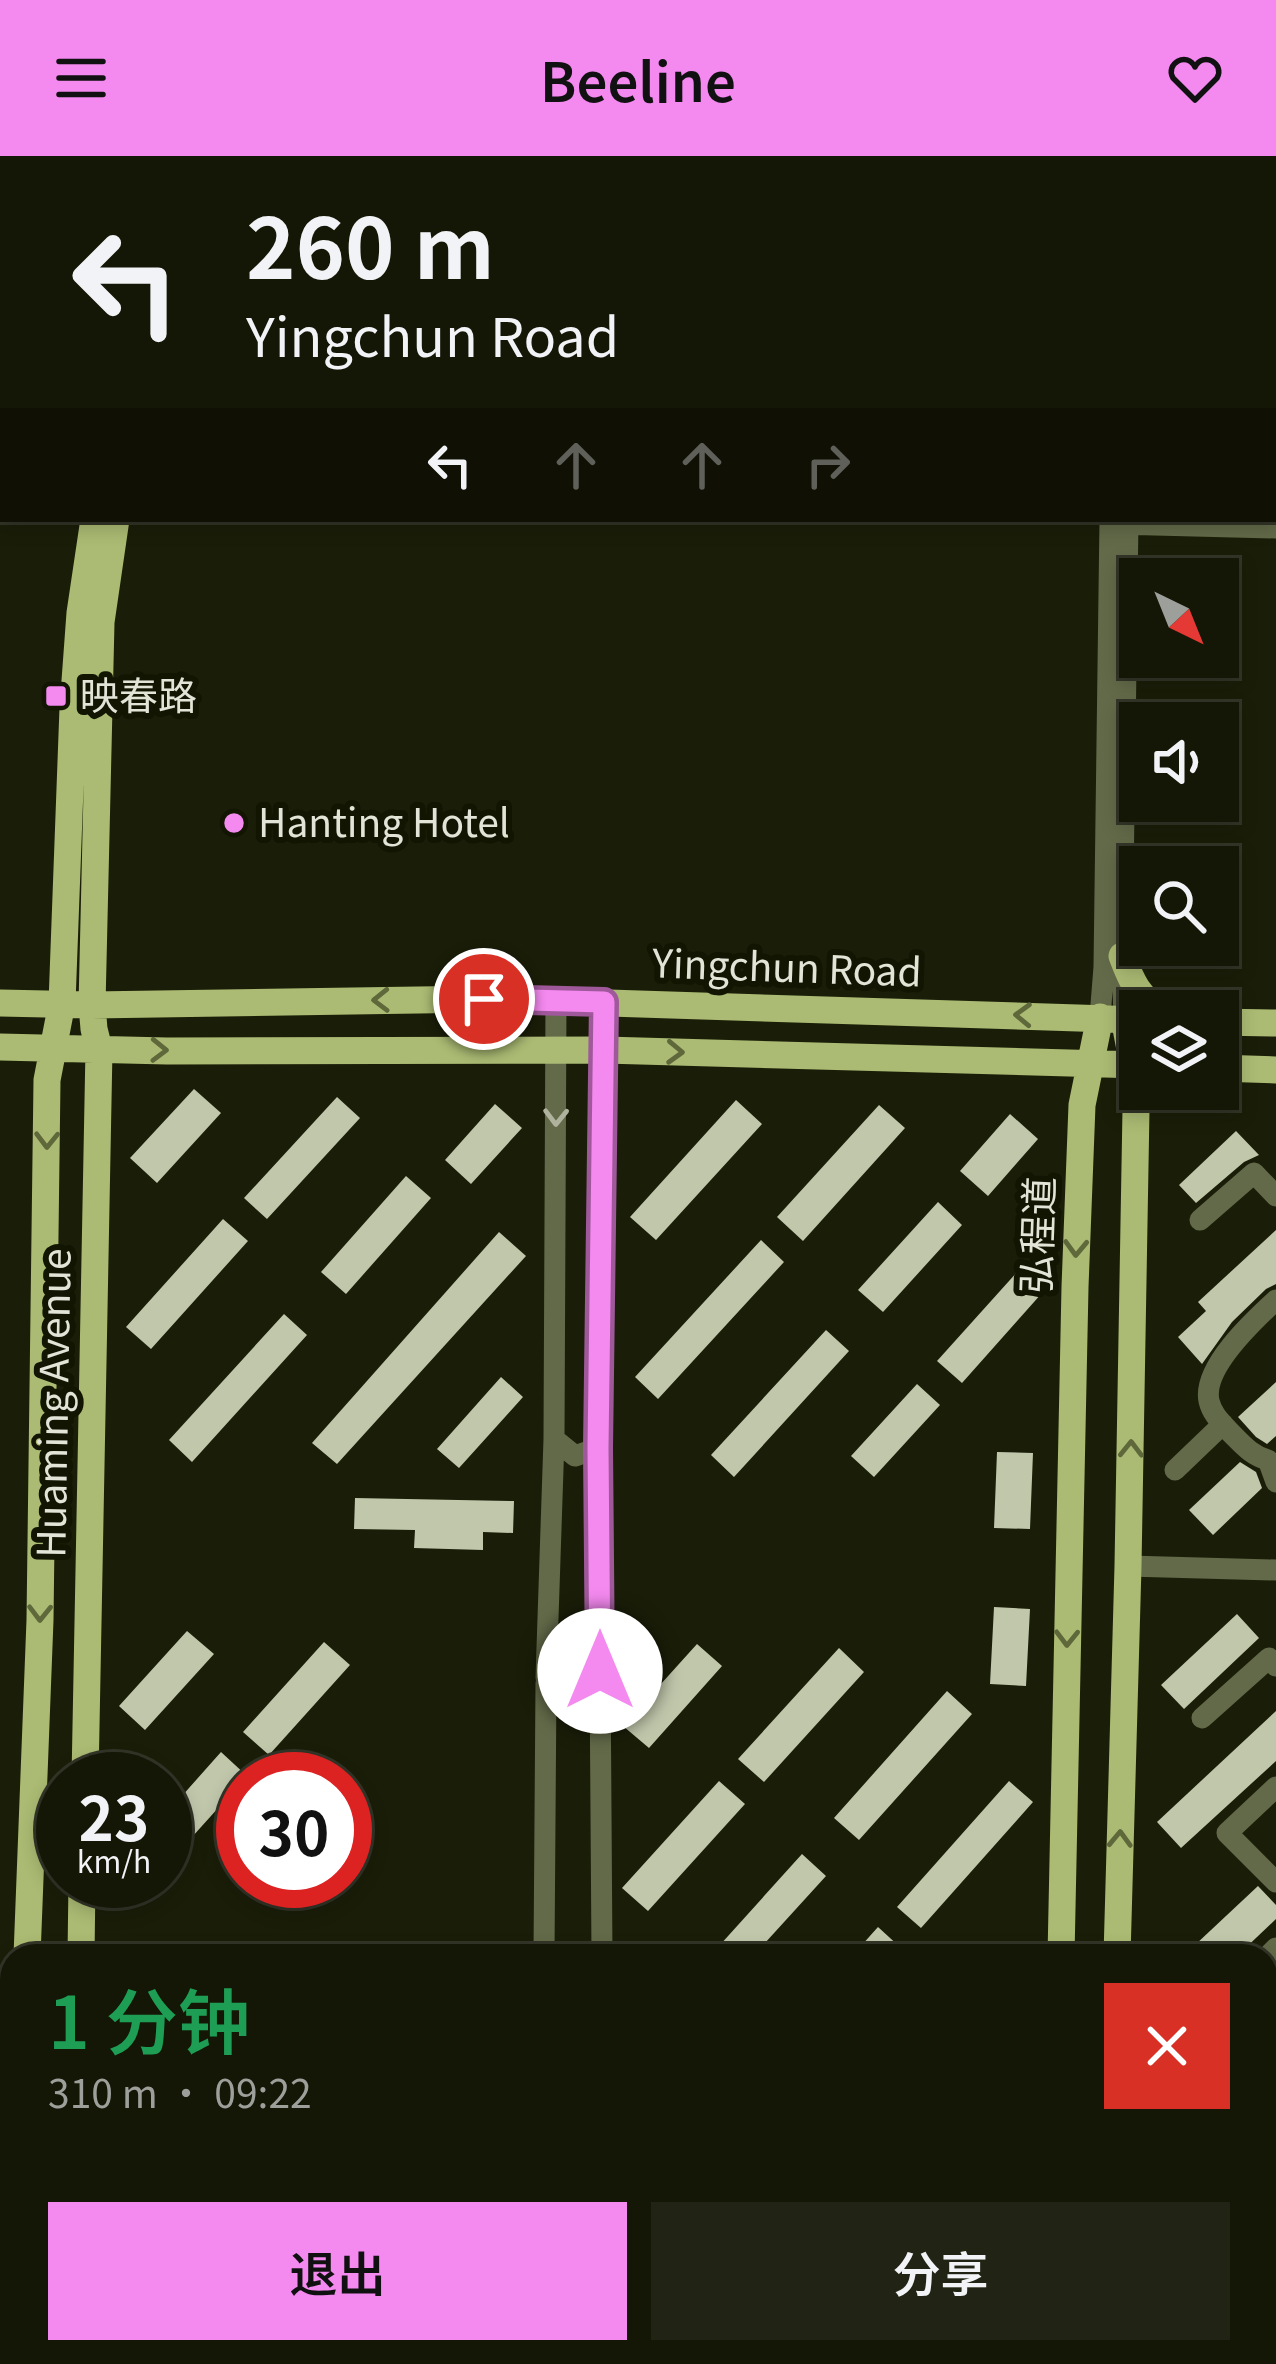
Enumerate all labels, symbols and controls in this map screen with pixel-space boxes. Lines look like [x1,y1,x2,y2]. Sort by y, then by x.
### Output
text: Beeline [540,39,736,118]
icon: menu [48,45,114,111]
icon: heart [1162,45,1228,111]
text: 260 m [246,182,495,303]
icon: left [48,204,204,360]
text: Yingchun Road [246,294,619,373]
icon: left [417,432,483,498]
icon: ahead [543,432,609,498]
icon: ahead [669,432,735,498]
icon: right [795,432,861,498]
north arrow [1119,558,1239,678]
map controls [1119,558,1239,1110]
place label: 映春路 [80,665,197,721]
marker: 映春路 [43,683,69,709]
button: sound [1119,702,1239,822]
place label: Hanting Hotel [258,792,510,848]
marker: Hanting Hotel [221,810,247,836]
button: search [1119,846,1239,966]
street label: Yingchun Road [650,932,923,998]
pin [433,948,535,1050]
icon: arrive [451,966,517,1032]
one-way arrow [371,987,390,1013]
button: layers [1119,990,1239,1110]
one-way arrow [1013,1002,1032,1028]
one-way arrow [150,1037,169,1063]
one-way arrow [666,1039,685,1065]
one-way arrow [544,1108,570,1127]
one-way arrow [34,1131,60,1150]
street label: 弘程道 [1005,1175,1065,1294]
one-way arrow [1063,1239,1089,1258]
street label: Huaming Avenue [20,1248,82,1558]
one-way arrow [1117,1439,1143,1458]
one-way arrow [28,1604,54,1623]
position arrow [537,1608,663,1734]
one-way arrow [1055,1629,1081,1648]
speed limit sign: 30 [216,1752,372,1908]
text: 23 [79,1771,149,1858]
one-way arrow [1107,1829,1133,1848]
text: km/h [77,1838,151,1882]
text: 1 分钟 [48,1965,250,2070]
button: close [1104,1983,1230,2109]
text: 310 m · 09:22 [48,2063,312,2119]
button: 退出 [48,2202,627,2340]
button: 分享 [651,2202,1230,2340]

